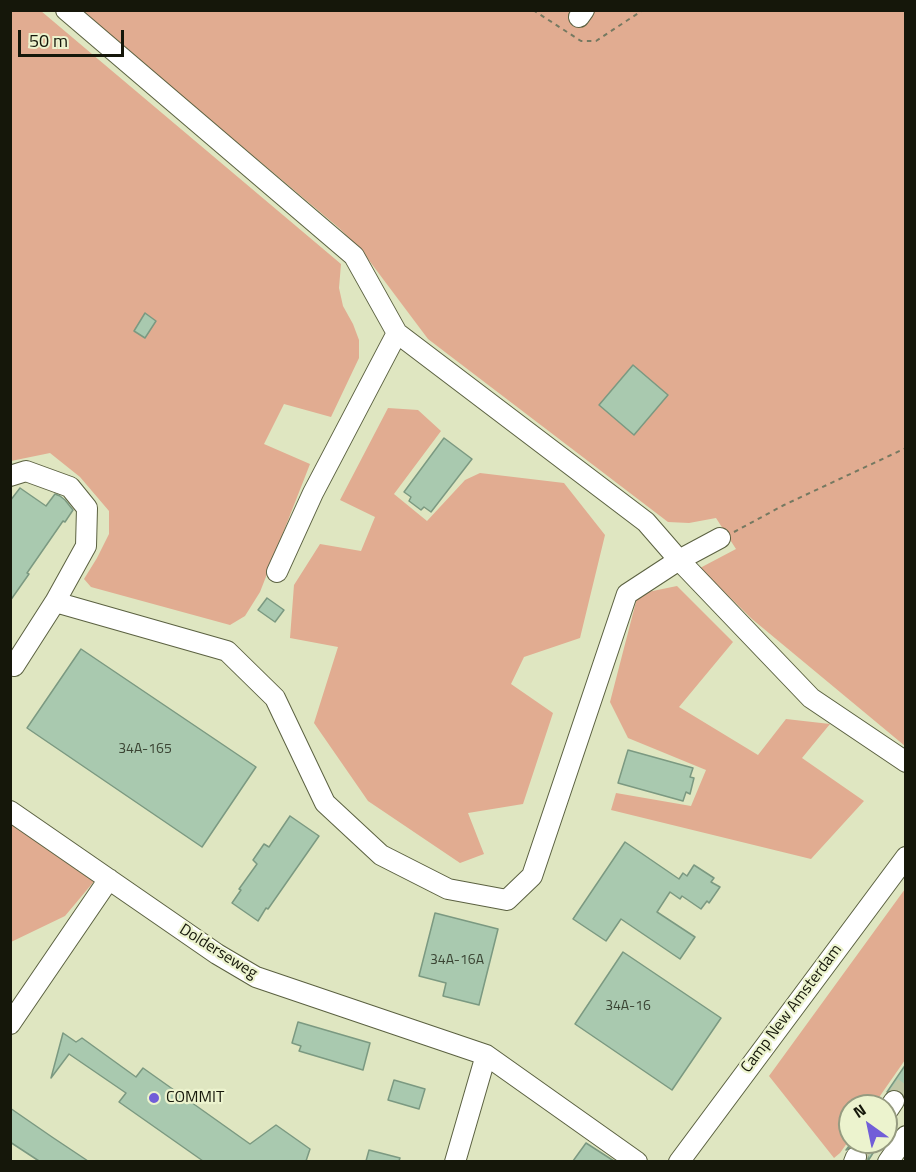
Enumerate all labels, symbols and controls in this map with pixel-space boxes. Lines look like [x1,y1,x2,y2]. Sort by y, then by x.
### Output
scale bar [21,18,128,56]
text: 50 m [29,27,68,54]
house number: 34A-165 [118,742,172,758]
street label: Dolderseweg [175,920,261,984]
street label: Camp New Amsterdam [737,941,847,1077]
house number: 34A-16A [430,953,484,969]
house number: 34A-16 [605,999,651,1015]
place label: COMMIT [166,1088,224,1108]
marker: COMMIT [147,1091,161,1105]
north arrow [838,1094,898,1154]
text: N [848,1097,870,1124]

